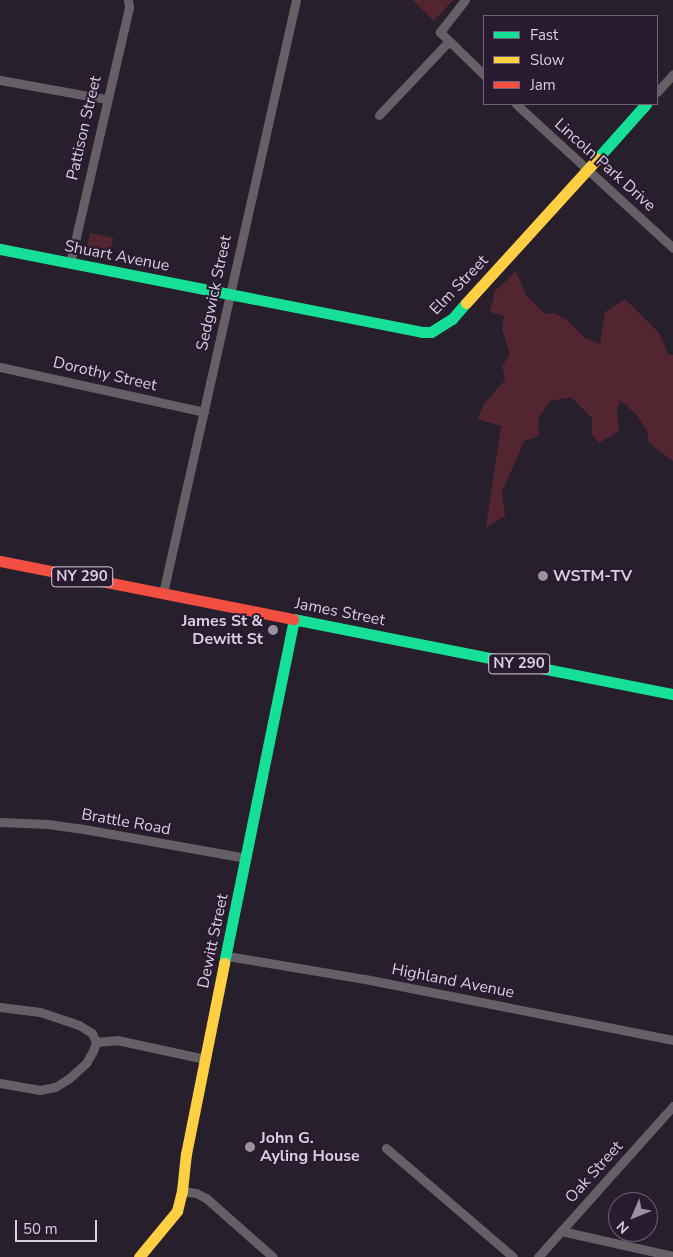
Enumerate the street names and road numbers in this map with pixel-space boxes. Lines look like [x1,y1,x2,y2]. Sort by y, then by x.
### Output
street label: Pattison Street [63,74,105,182]
street label: Lincoln Park Drive [550,115,660,215]
street label: Sedgwick Street [192,234,236,352]
street label: Shuart Avenue [63,236,171,276]
street label: Elm Street [426,251,492,319]
street label: Dorothy Street [51,353,159,395]
road number: NY 290 [51,564,113,590]
street label: James Street [293,594,387,630]
road number: NY 290 [488,652,550,676]
street label: Brattle Road [80,805,172,839]
street label: Dewitt Street [194,892,232,990]
street label: Highland Avenue [390,960,516,1002]
street label: Oak Street [561,1137,627,1207]

